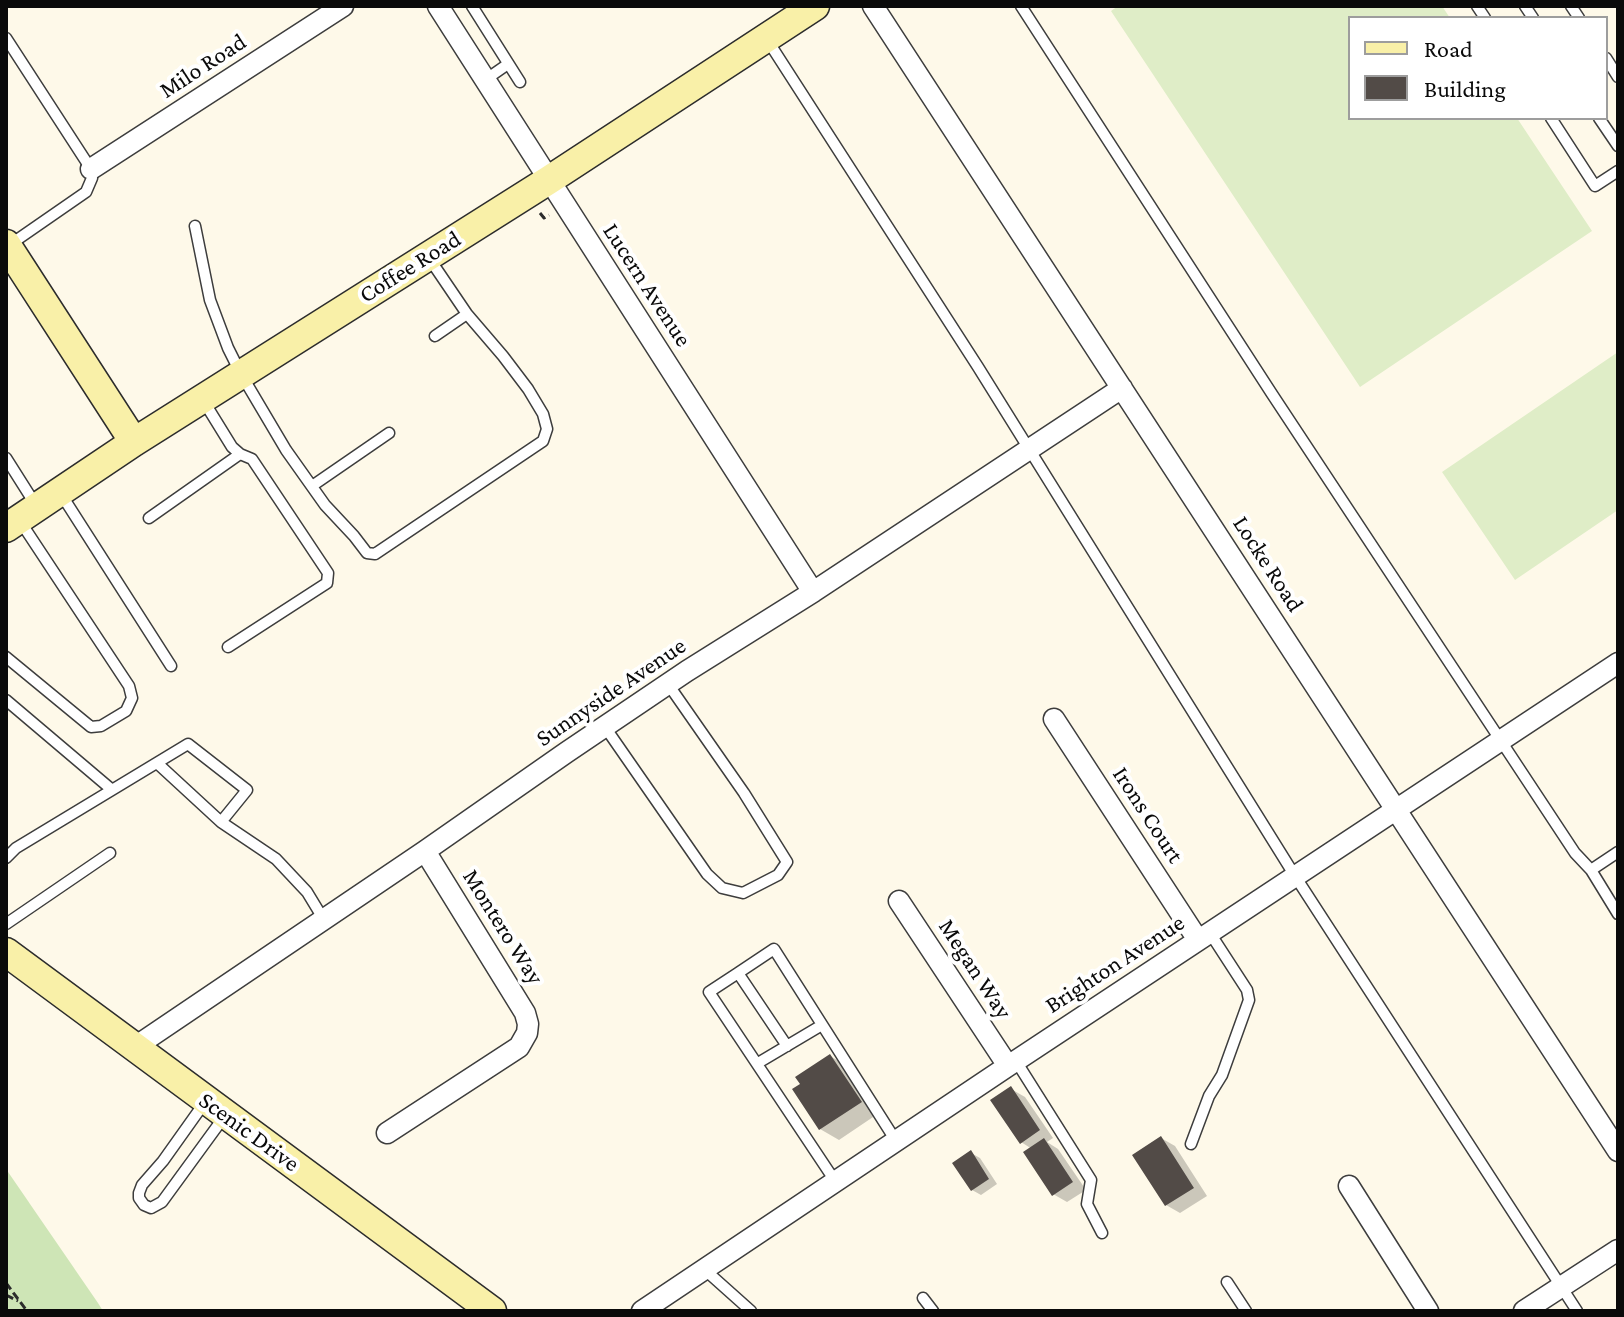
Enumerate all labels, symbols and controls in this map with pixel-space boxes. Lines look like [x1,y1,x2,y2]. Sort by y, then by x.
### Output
legend [1348,16,1608,120]
street label: Milo Road [154,27,252,105]
text: Road [1424,35,1473,62]
text: Building [1424,75,1506,102]
street label: Lucern Avenue [596,218,698,352]
street label: Coffee Road [354,225,466,309]
street label: Locke Road [1226,511,1310,617]
street label: Sunnyside Avenue [531,631,691,753]
street label: Irons Court [1106,761,1190,869]
street label: Montero Way [456,864,550,990]
street label: Brighton Avenue [1040,908,1190,1020]
street label: Megan Way [932,914,1018,1024]
street label: Scenic Drive [193,1086,305,1178]

